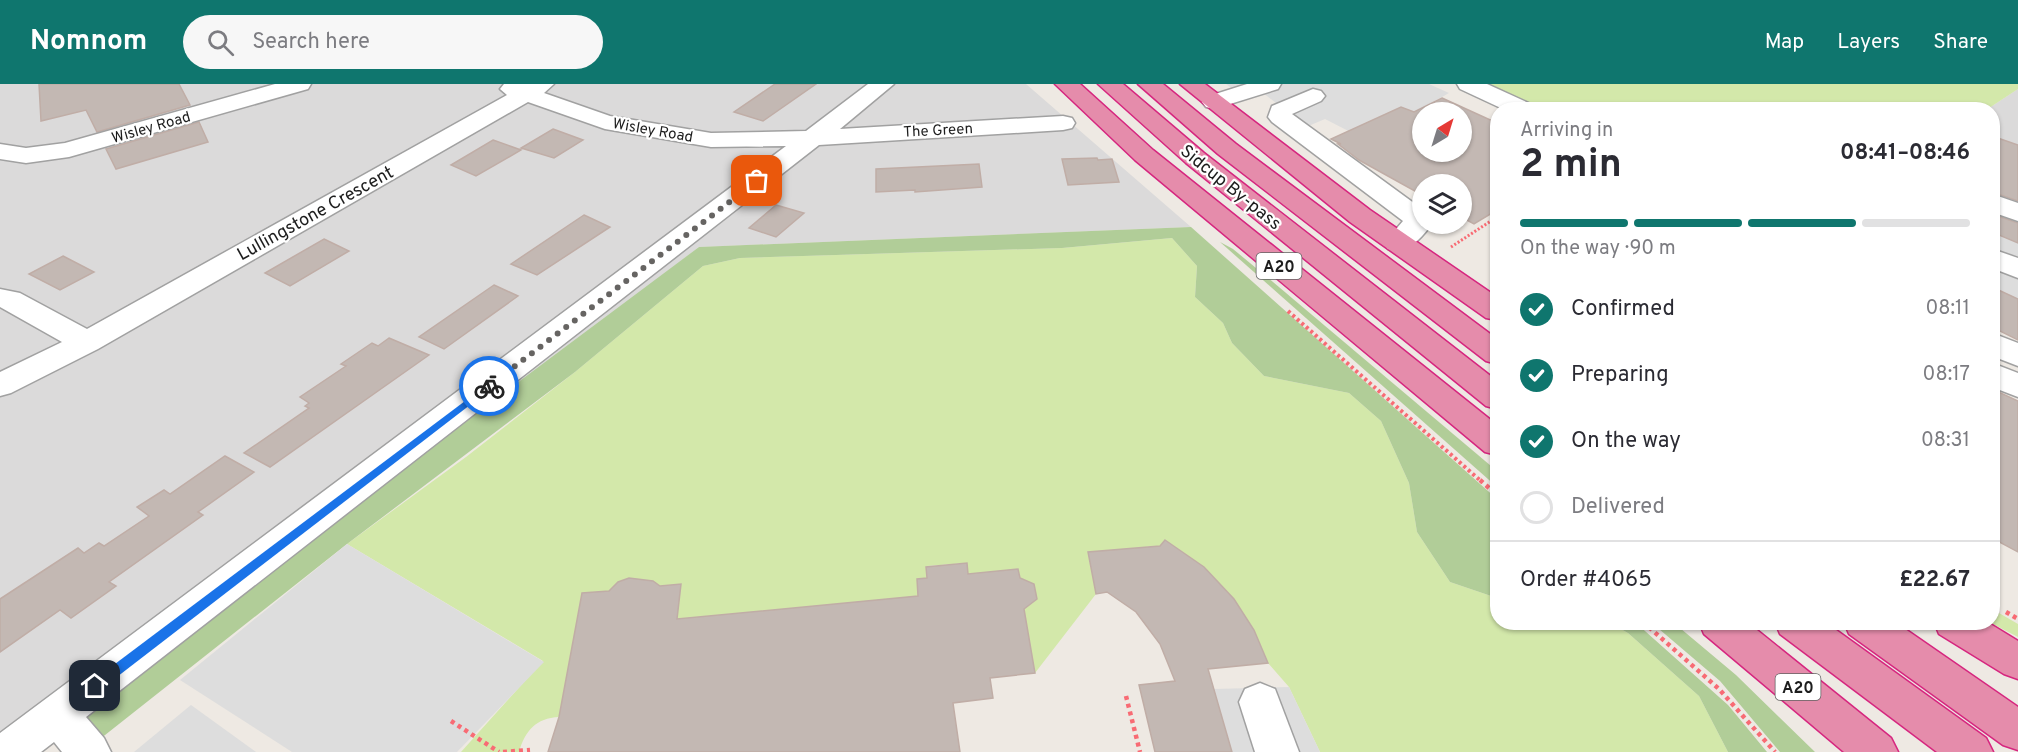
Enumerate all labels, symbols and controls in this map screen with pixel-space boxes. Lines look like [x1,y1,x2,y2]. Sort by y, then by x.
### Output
search box [183,15,603,69]
text: Nomnom [30,24,147,60]
icon: search [204,26,237,59]
text: Search here [252,29,370,56]
text: Map [1765,29,1804,56]
text: Layers [1837,29,1900,56]
text: Share [1933,29,1988,56]
north arrow [1412,102,1472,162]
map controls [1412,102,1472,234]
street label: Wisley Road [110,108,193,149]
street label: Wisley Road [611,115,694,148]
text: Arriving in [1520,118,1613,144]
street label: The Green [903,120,973,143]
street label: Sidcup By-pass [1175,140,1285,236]
text: 08:41–08:46 [1840,140,1970,167]
text: 2 min [1520,142,1622,191]
pin [731,155,782,206]
street label: Lullingstone Crescent [233,162,398,267]
icon: bag [740,164,773,197]
button: layers [1412,174,1472,234]
text: On the way · 90 m [1520,236,1676,262]
road number: A20 [1256,253,1302,279]
icon: check [1520,293,1553,326]
text: Confirmed [1571,296,1675,323]
text: 08:11 [1926,296,1970,322]
courier [459,356,519,416]
icon: check [1520,359,1553,392]
text: Preparing [1571,362,1669,389]
text: 08:17 [1923,362,1970,388]
icon: bike [473,370,506,403]
icon: check [1520,425,1553,458]
text: On the way [1571,428,1681,455]
text: 08:31 [1921,428,1970,454]
text: Delivered [1571,494,1665,521]
text: Order #4065 [1520,567,1652,594]
text: £22.67 [1899,567,1970,594]
pin [69,660,120,711]
icon: home [78,669,111,702]
road number: A20 [1776,674,1820,700]

